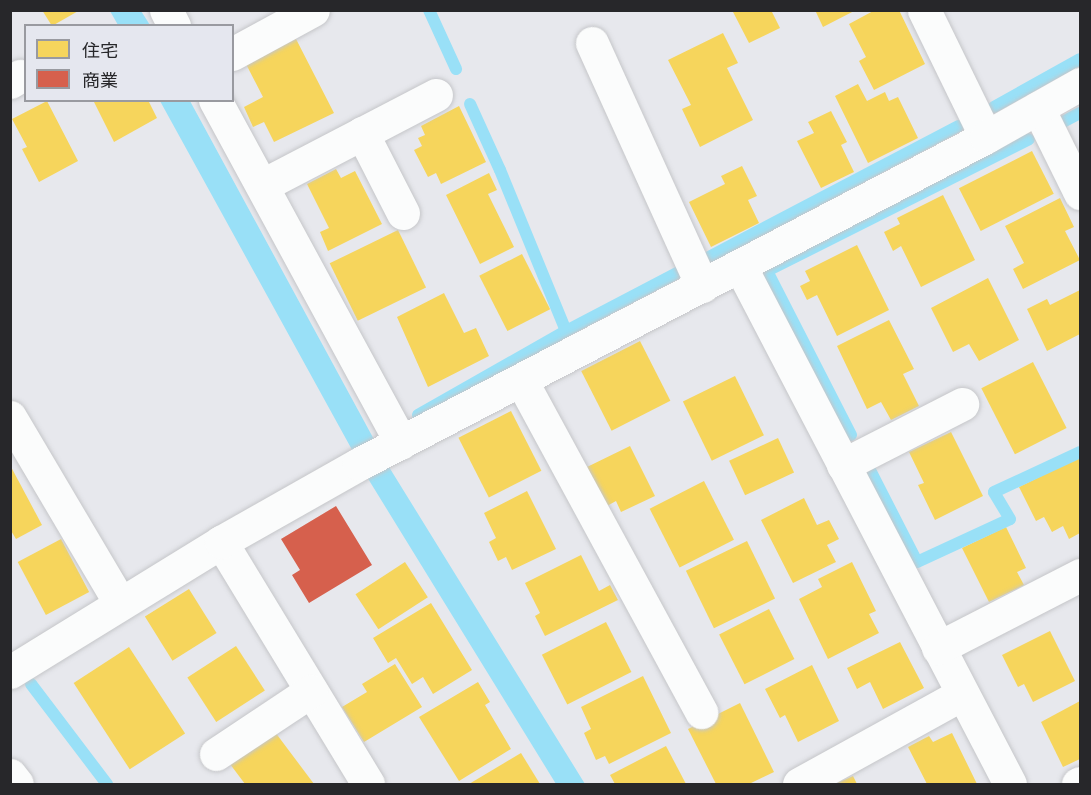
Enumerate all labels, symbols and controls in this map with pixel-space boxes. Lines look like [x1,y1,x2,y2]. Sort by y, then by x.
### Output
legend [24,24,234,102]
text: 住宅 [82,39,118,61]
text: 商業 [82,69,118,91]

